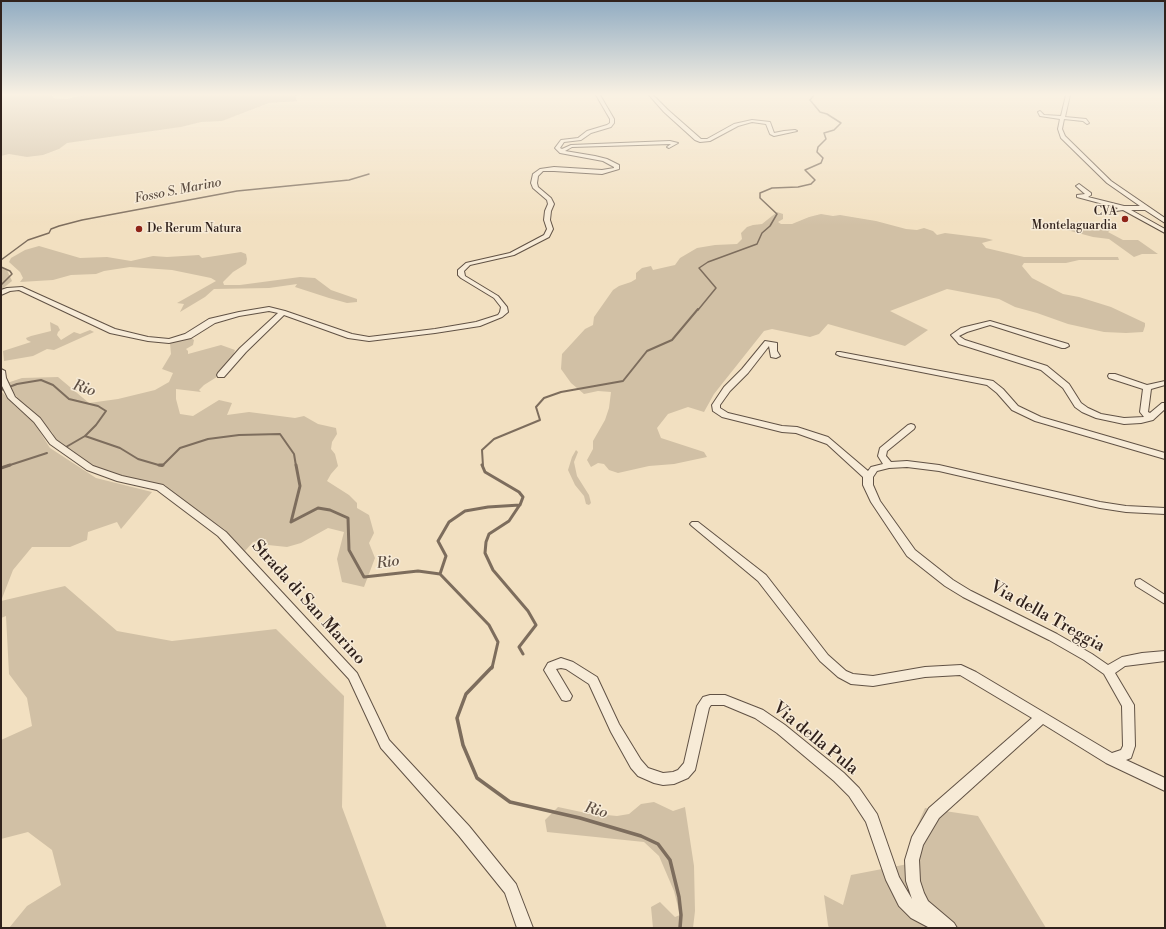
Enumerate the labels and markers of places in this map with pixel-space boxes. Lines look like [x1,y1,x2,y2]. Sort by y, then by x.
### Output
place label: CVA Montelaguardia [1032,205,1117,233]
marker: CVA Montelaguardia [1120,214,1130,224]
place label: De Rerum Natura [147,222,242,236]
marker: De Rerum Natura [134,224,144,234]

